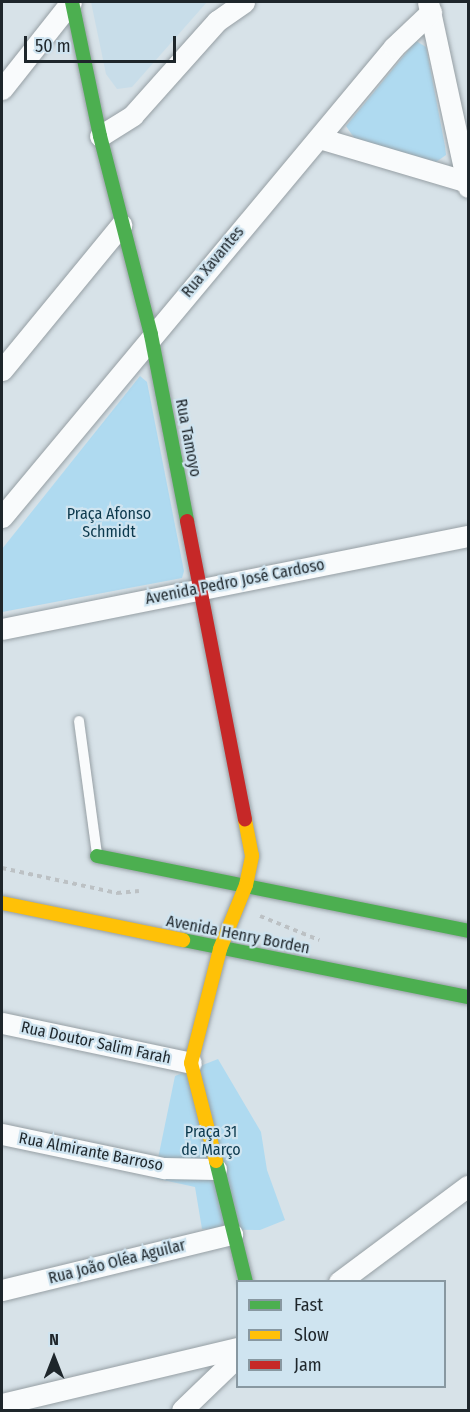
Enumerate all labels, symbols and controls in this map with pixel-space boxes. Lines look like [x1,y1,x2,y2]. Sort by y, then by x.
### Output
scale bar [27,24,178,62]
text: 50 m [35,35,71,57]
street label: Rua Xavantes [178,223,248,301]
street label: Rua Tamoyo [171,397,205,479]
park label: Praça Afonso Schmidt [67,504,151,542]
street label: Avenida Pedro José Cardoso [144,555,326,609]
street label: Avenida Henry Borden [165,912,311,958]
street label: Rua Doutor Salim Farah [19,1018,173,1068]
park label: Praça 31 de Março [181,1122,241,1160]
street label: Rua Almirante Barroso [17,1129,165,1175]
street label: Rua João Oléa Aguilar [46,1236,188,1288]
legend [236,1280,446,1388]
text: Fast [294,1294,323,1316]
text: Slow [294,1324,329,1346]
north arrow [24,1328,84,1388]
text: N [49,1330,59,1349]
text: Jam [294,1354,322,1376]

